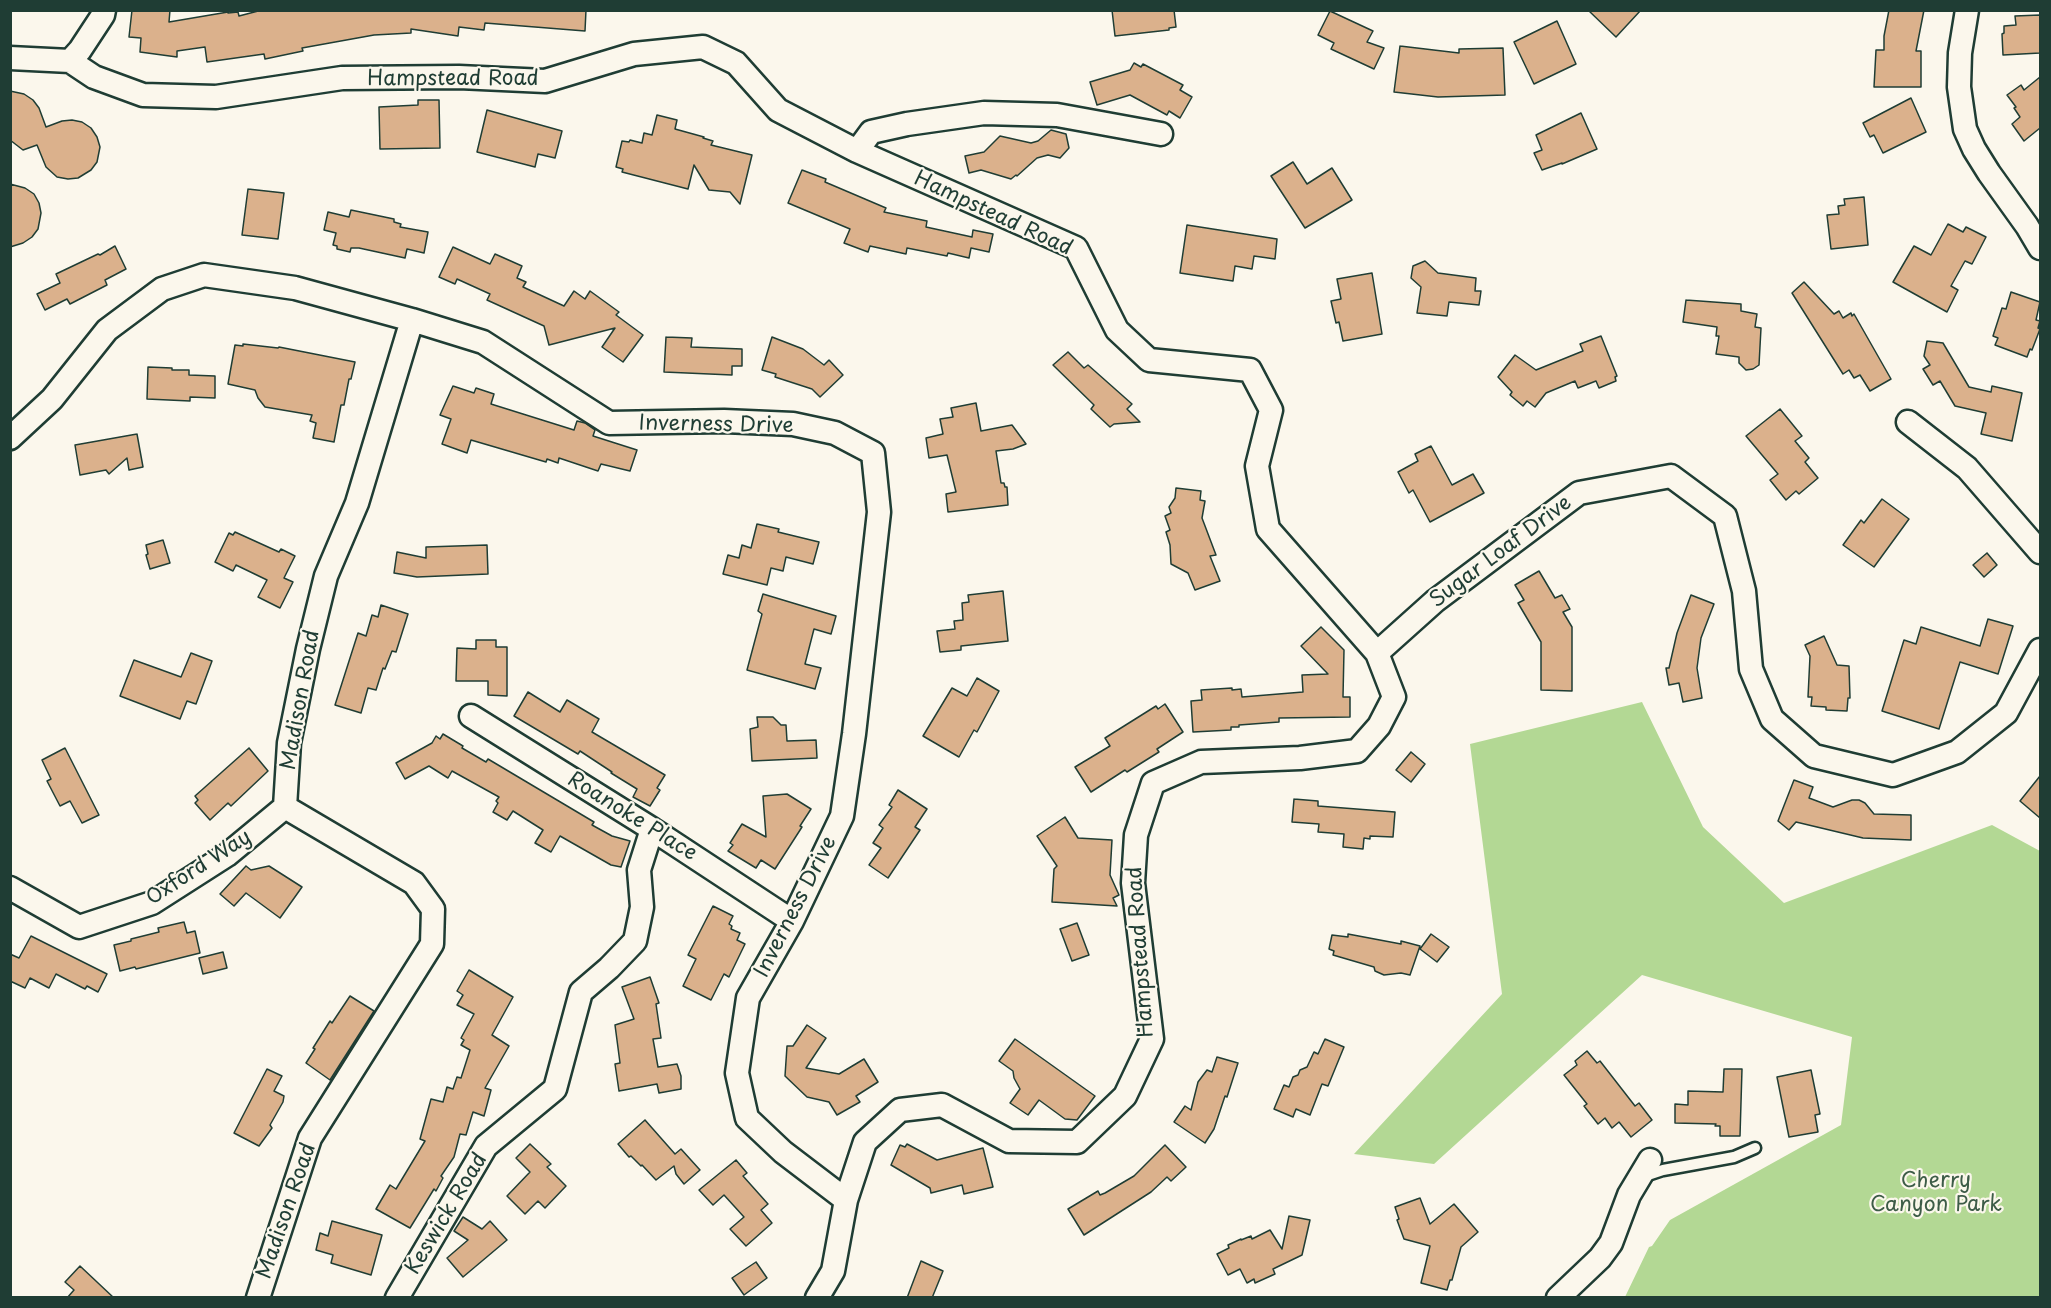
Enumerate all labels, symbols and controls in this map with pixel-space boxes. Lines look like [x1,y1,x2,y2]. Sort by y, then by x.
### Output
street label: Hampstead Road [367,66,539,92]
street label: Hampstead Road [910,166,1076,262]
street label: Inverness Drive [638,411,794,439]
street label: Sugar Loaf Drive [1425,491,1577,613]
street label: Madison Road [276,628,326,772]
street label: Roanoke Place [563,767,701,867]
street label: Oxford Way [142,825,256,911]
street label: Inverness Drive [750,832,842,982]
street label: Hampstead Road [1122,866,1160,1038]
street label: Madison Road [252,1140,322,1282]
street label: Keswick Road [401,1149,493,1279]
park label: Cherry Canyon Park [1870,1168,2002,1218]

